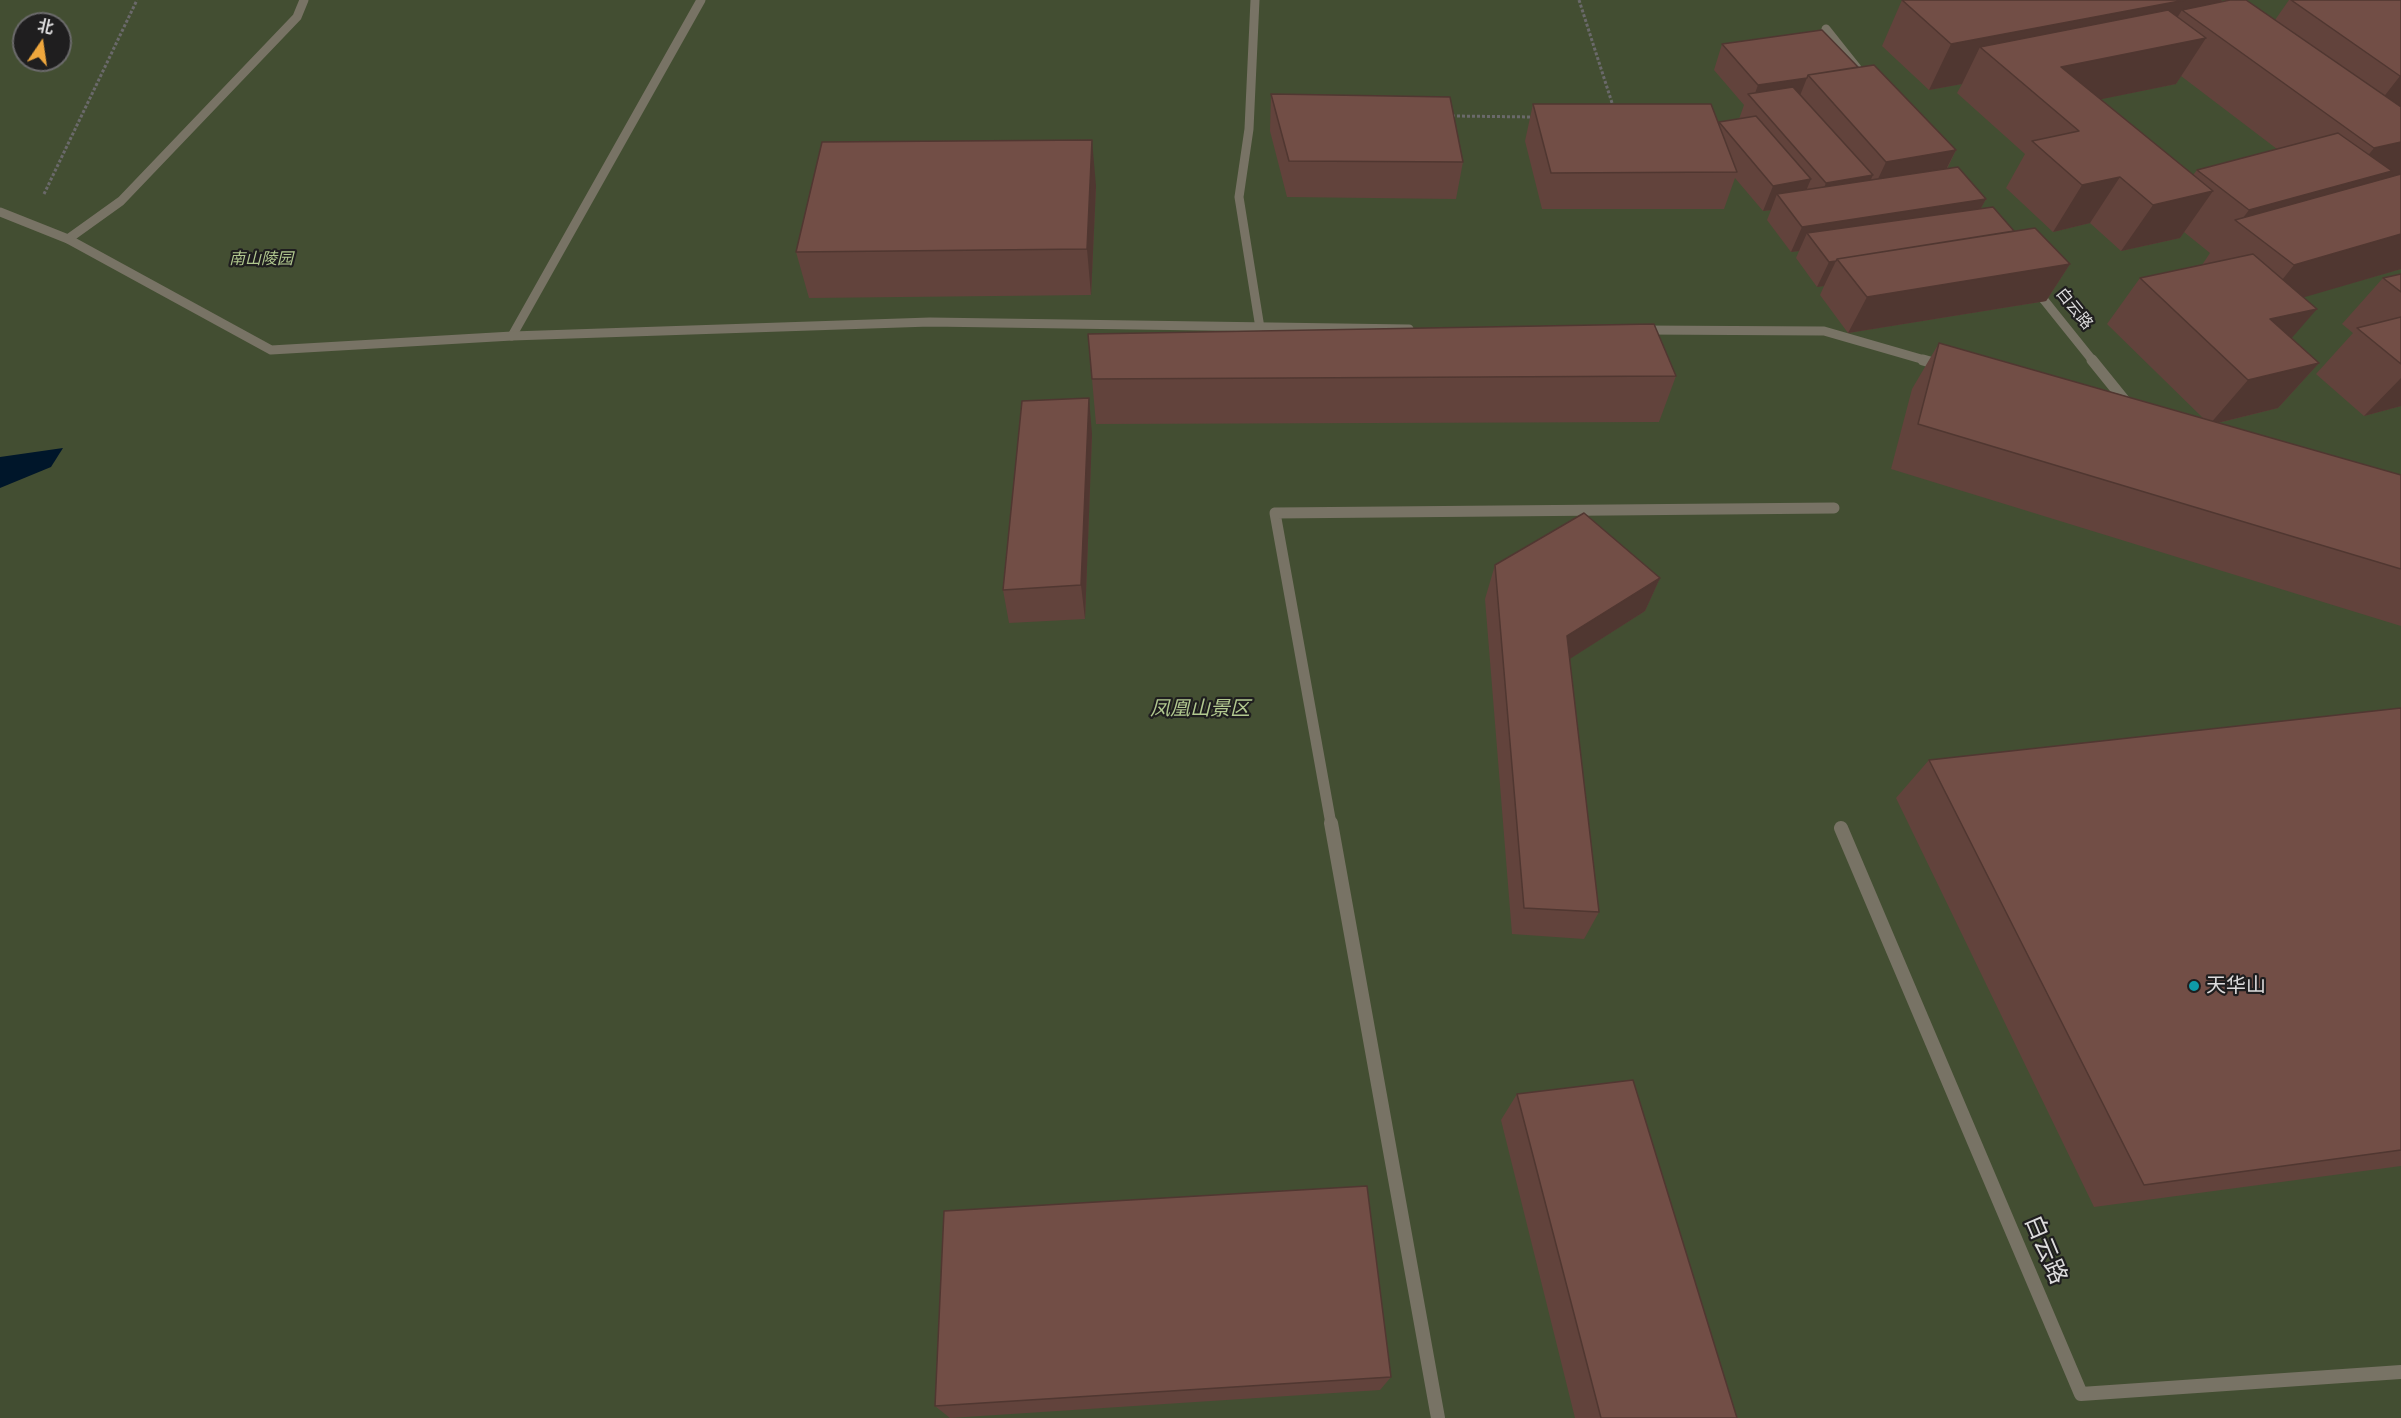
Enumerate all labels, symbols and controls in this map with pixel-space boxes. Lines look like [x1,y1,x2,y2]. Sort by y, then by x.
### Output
north arrow [12,12,72,72]
text: 北 [36,15,56,38]
park label: 南山陵园 [229,249,293,269]
street label: 白云路 [2051,284,2097,334]
park label: 凤凰山景区 [1150,697,1250,721]
place label: 天华山 [2206,974,2266,998]
marker: 天华山 [2187,979,2201,993]
street label: 白云路 [2018,1211,2072,1289]

